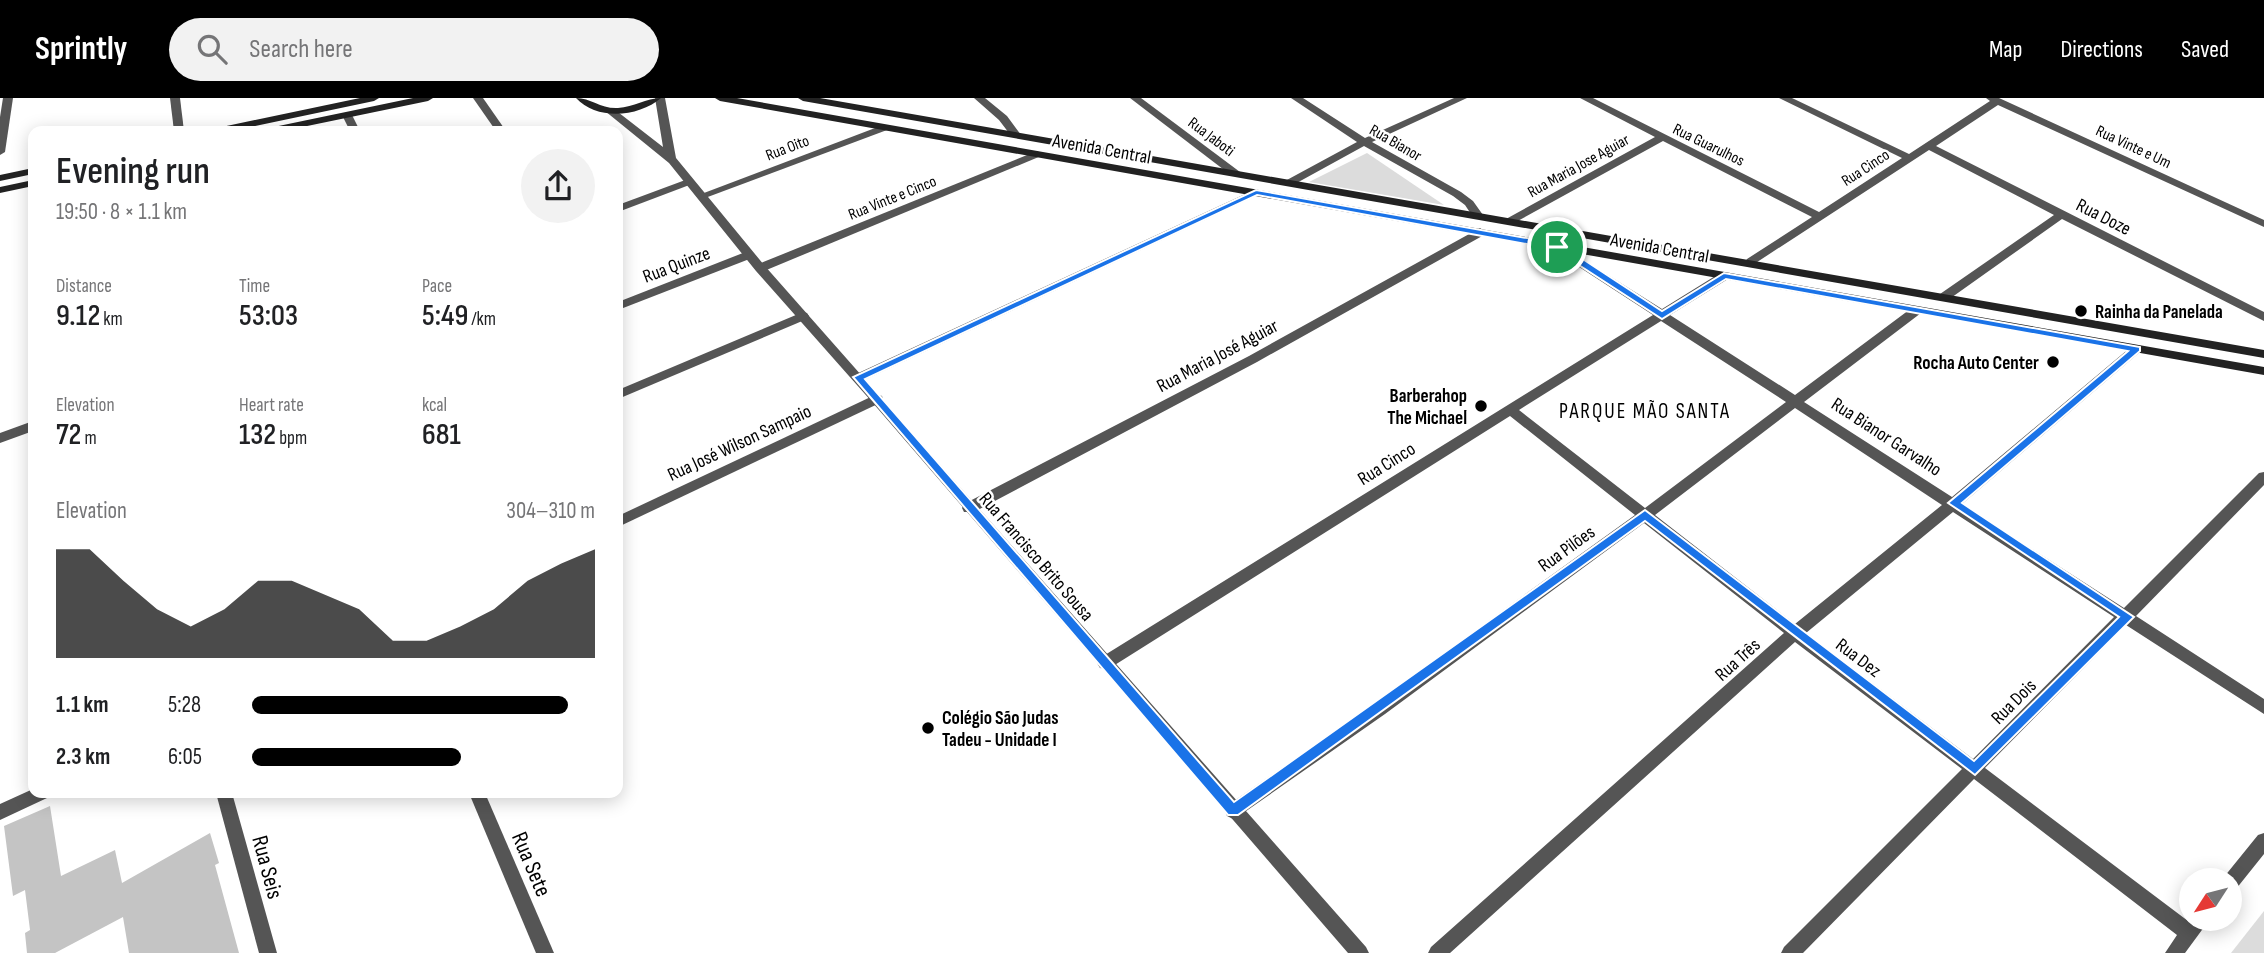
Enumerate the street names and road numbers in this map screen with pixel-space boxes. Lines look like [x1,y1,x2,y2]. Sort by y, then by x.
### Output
street label: Rua Jaboti [1184,114,1238,161]
street label: Rua Guarulhos [1670,120,1747,171]
street label: Rua Bianor [1366,121,1425,166]
street label: Rua Vinte e Um [2093,122,2174,173]
street label: Avenida Central [1050,129,1153,169]
street label: Rua Maria Jose Aguiar [1525,130,1633,202]
street label: Rua Oito [763,131,812,165]
street label: Rua Cinco [1838,146,1893,191]
street label: Rua Vinte e Cinco [846,172,939,225]
street label: Rua Doze [2072,194,2135,241]
street label: Avenida Central [1608,228,1711,268]
street label: Rua Quinze [640,242,713,289]
street label: Rua Maria José Aguiar [1153,314,1283,398]
street label: Rua Bianor Garvalho [1827,393,1946,482]
street label: Rua José Wilson Sampaio [664,400,815,487]
street label: Rua Cinco [1354,438,1420,491]
street label: Rua Francisco Brito Sousa [974,488,1098,626]
street label: Rua Pilões [1534,521,1600,577]
street label: Rua Três [1711,634,1766,686]
street label: Rua Dez [1831,634,1885,683]
street label: Rua Dois [1987,674,2042,730]
street label: Rua Sete [505,828,557,901]
street label: Rua Seis [245,833,289,902]

